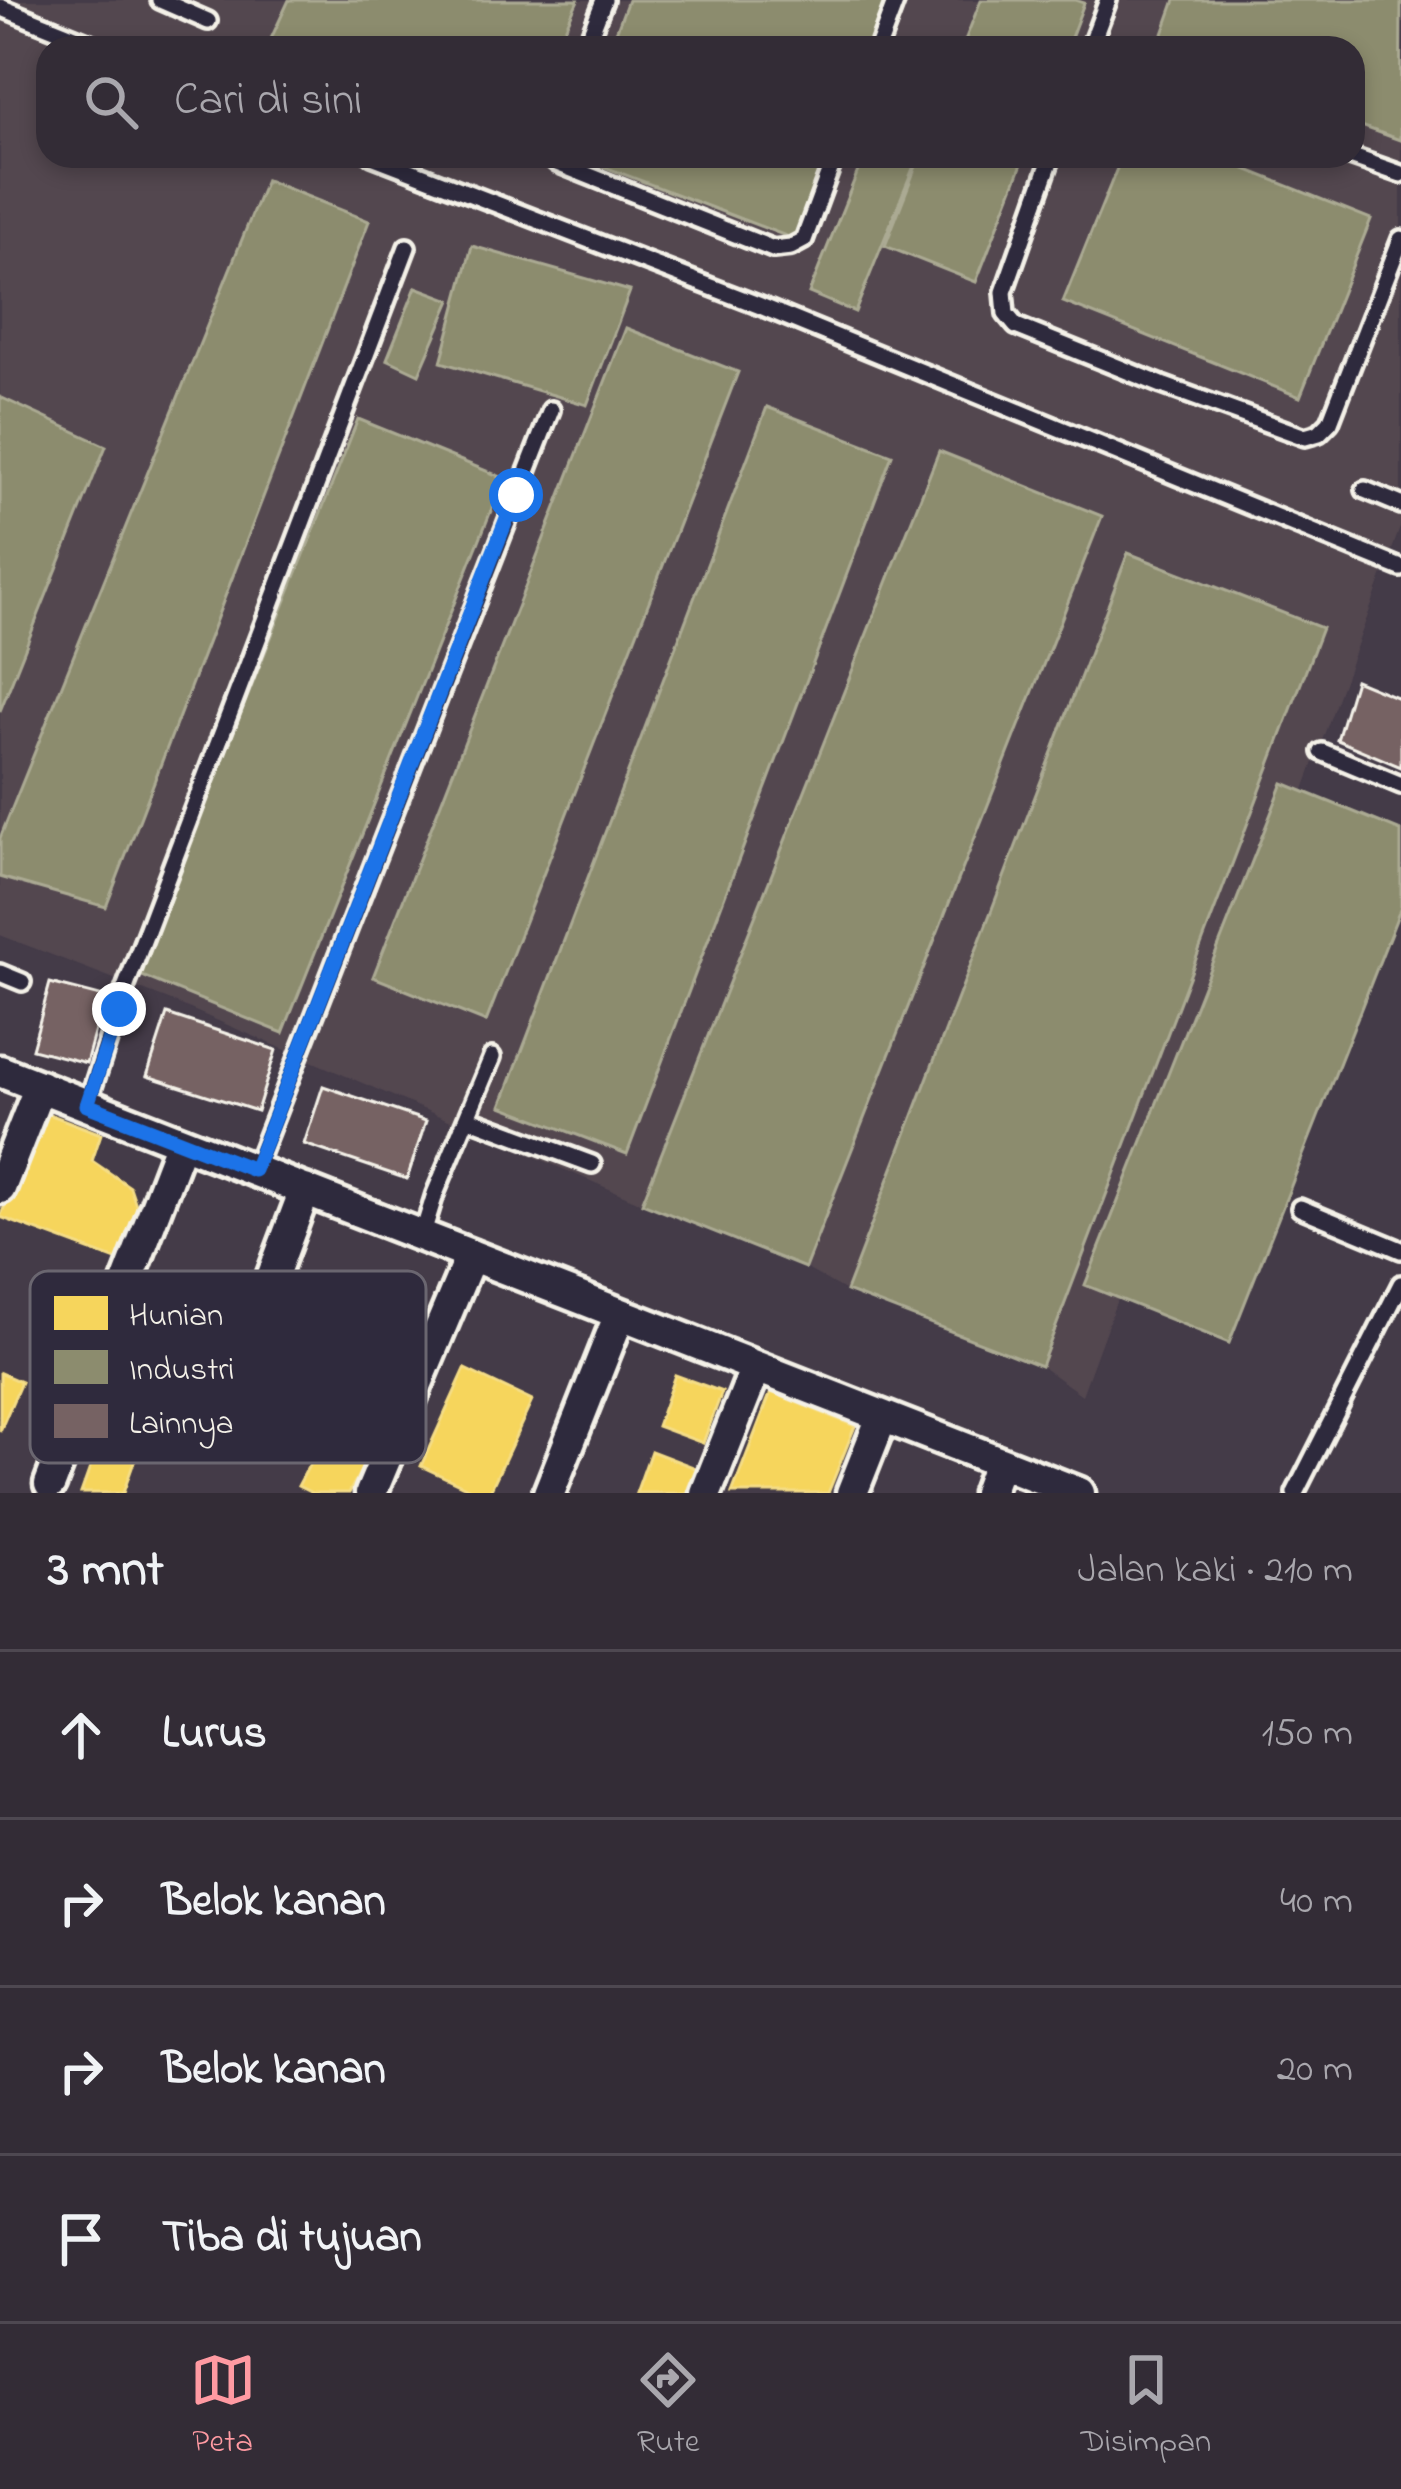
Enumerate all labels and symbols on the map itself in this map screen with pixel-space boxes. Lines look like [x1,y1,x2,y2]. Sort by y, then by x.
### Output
route start [489,468,543,522]
route end [92,982,146,1036]
legend [30,1271,426,1463]
text: Hunian [129,1293,223,1341]
text: Industri [129,1347,234,1395]
text: Lainnya [129,1401,234,1449]

